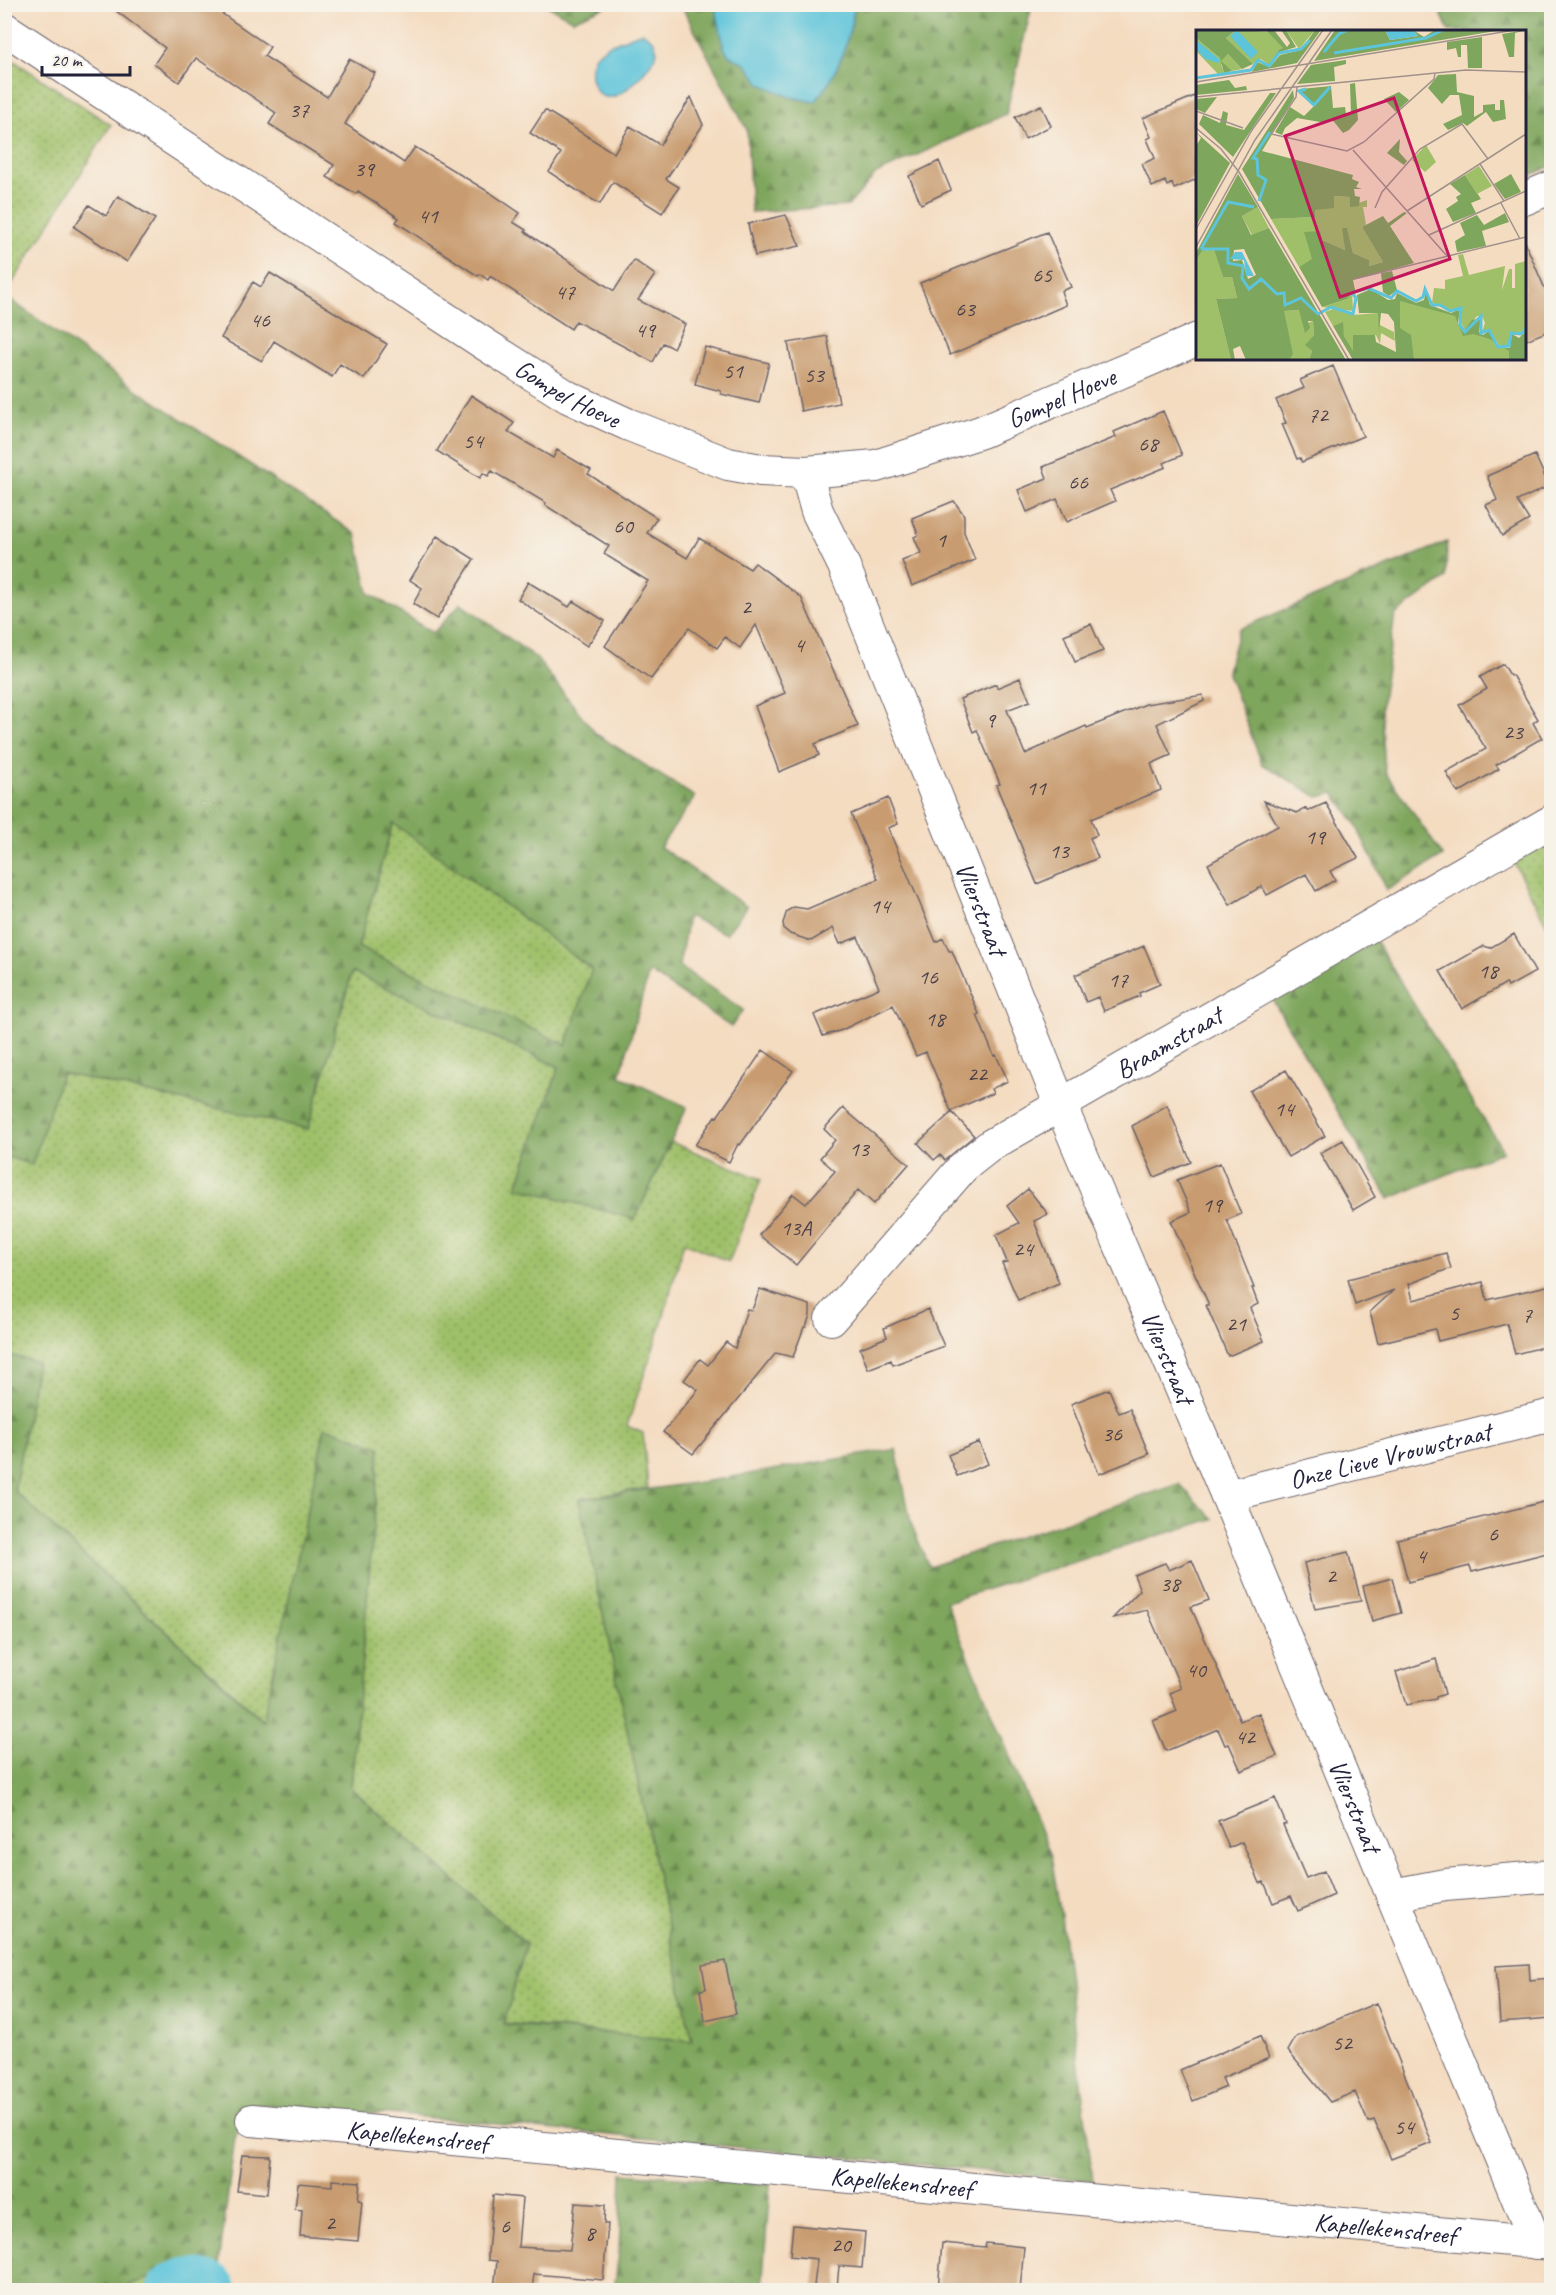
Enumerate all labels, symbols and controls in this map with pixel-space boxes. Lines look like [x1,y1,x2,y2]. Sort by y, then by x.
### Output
inset map [1196,30,1526,360]
scale bar [42,39,130,77]
text: 20 m [51,49,84,71]
house number: 37 [289,96,310,124]
house number: 39 [354,155,376,183]
house number: 41 [418,202,439,230]
house number: 65 [1032,261,1053,289]
house number: 47 [555,278,576,306]
house number: 63 [955,295,977,323]
house number: 46 [250,306,271,334]
house number: 49 [635,316,657,344]
street label: Gompel Hoeve [509,351,627,436]
house number: 51 [723,357,744,385]
street label: Gompel Hoeve [1002,359,1122,435]
house number: 53 [804,361,826,389]
house number: 72 [1308,401,1330,429]
house number: 54 [463,427,485,455]
house number: 68 [1138,430,1160,458]
house number: 66 [1068,468,1089,496]
house number: 60 [613,512,635,540]
house number: 1 [936,526,947,554]
house number: 2 [741,593,753,621]
house number: 4 [794,631,806,659]
house number: 9 [985,706,997,734]
house number: 23 [1503,718,1525,746]
house number: 11 [1026,774,1047,802]
house number: 19 [1305,823,1327,851]
house number: 13 [1049,837,1071,865]
street label: Vlierstraat [948,857,1016,963]
house number: 14 [870,892,892,920]
house number: 18 [1478,957,1500,985]
house number: 16 [918,963,939,991]
house number: 17 [1108,966,1129,994]
street label: Braamstraat [1109,997,1231,1086]
house number: 18 [925,1005,947,1033]
house number: 22 [967,1060,989,1088]
house number: 14 [1274,1095,1296,1123]
house number: 13 [849,1135,871,1163]
house number: 19 [1202,1191,1224,1219]
house number: 13A [781,1214,812,1242]
house number: 24 [1013,1235,1035,1263]
house number: 5 [1449,1299,1460,1327]
house number: 7 [1522,1301,1533,1329]
street label: Vlierstraat [1134,1306,1204,1412]
house number: 21 [1226,1310,1247,1338]
street label: Onze Lieve Vrouwstraat [1286,1414,1498,1496]
house number: 36 [1102,1420,1123,1448]
house number: 6 [1488,1520,1499,1548]
house number: 4 [1416,1542,1428,1570]
house number: 2 [1326,1562,1338,1590]
house number: 38 [1160,1570,1182,1598]
house number: 40 [1186,1656,1208,1684]
house number: 42 [1235,1723,1257,1751]
street label: Vlierstraat [1321,1755,1390,1860]
house number: 52 [1332,2029,1354,2057]
street label: Kapellekensdreef [345,2113,496,2160]
house number: 54 [1394,2113,1416,2141]
street label: Kapellekensdreef [829,2159,980,2206]
street label: Kapellekensdreef [1313,2205,1463,2252]
house number: 2 [325,2209,337,2237]
house number: 6 [500,2212,511,2240]
house number: 8 [585,2219,597,2247]
house number: 20 [831,2231,853,2259]

